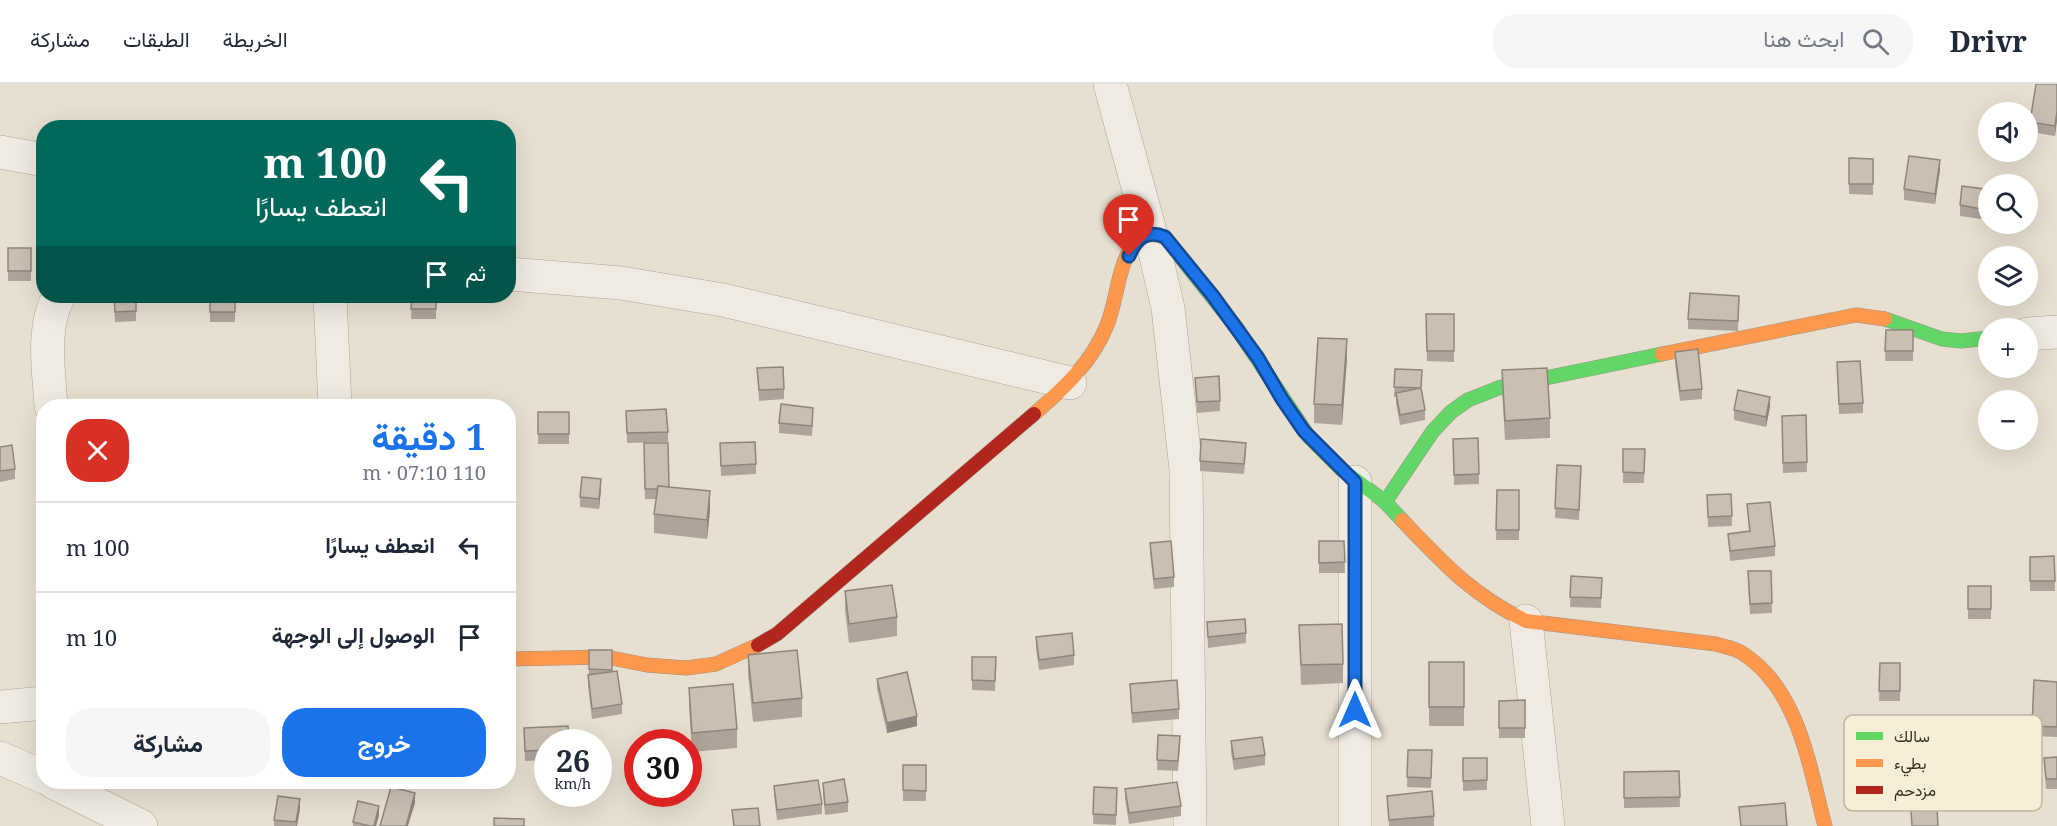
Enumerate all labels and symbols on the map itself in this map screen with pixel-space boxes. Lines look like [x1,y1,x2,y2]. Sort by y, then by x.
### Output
pin [1103,194,1154,256]
position arrow [1323,678,1387,742]
legend [1844,715,2042,811]
text: سالك [1894,725,1930,747]
speed limit sign: 30 [624,729,702,807]
text: بطيء [1894,752,1926,777]
text: مزدحم [1894,779,1936,801]

